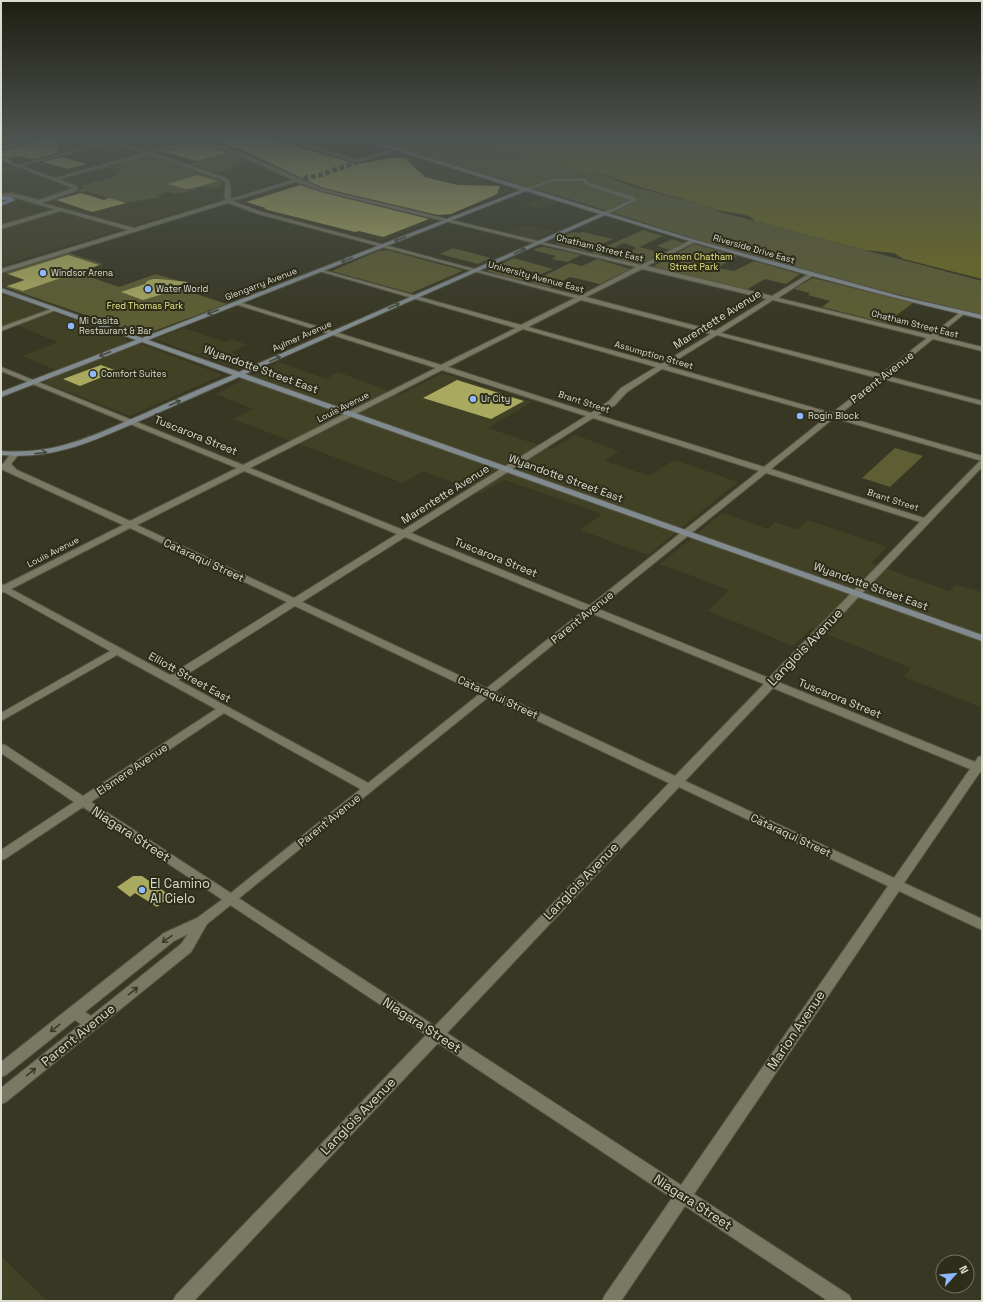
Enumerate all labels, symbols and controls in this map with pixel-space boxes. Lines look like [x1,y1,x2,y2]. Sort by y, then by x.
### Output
street label: Chatham Street East [555,231,645,265]
street label: Riverside Drive East [712,232,796,266]
one-way arrow [394,236,406,244]
one-way arrow [514,246,526,254]
park label: Kinsmen Chatham Street Park [655,251,733,273]
one-way arrow [341,256,353,264]
street label: University Avenue East [487,258,585,296]
street label: Glengarry Avenue [223,265,299,303]
place label: Windsor Arena [51,267,113,279]
marker: Windsor Arena [38,268,48,278]
place label: Water World [156,283,209,295]
marker: Water World [143,284,153,294]
street label: Marentette Avenue [670,286,764,352]
park label: Fred Thomas Park [107,300,183,312]
one-way arrow [387,302,399,309]
street label: Chatham Street East [870,307,960,341]
one-way arrow [207,309,219,317]
place label: Mi Casita Restaurant & Bar [79,315,152,337]
street label: Aylmer Avenue [270,318,334,354]
marker: Mi Casita Restaurant & Bar [66,321,76,331]
street label: Assumption Street [613,338,695,372]
street label: Wyandotte Street East [202,342,320,396]
street label: Parent Avenue [848,348,916,406]
one-way arrow [100,351,112,359]
one-way arrow [268,355,280,362]
place label: Comfort Suites [101,368,167,380]
marker: Comfort Suites [88,369,98,379]
street label: Brant Street [557,388,611,416]
street label: Louis Avenue [315,389,371,425]
place label: Ur City [481,393,510,405]
marker: Ur City [468,394,478,404]
one-way arrow [169,398,181,406]
place label: Rogin Block [808,410,859,422]
marker: Rogin Block [795,411,805,421]
street label: Tuscarora Street [152,412,240,458]
one-way arrow [34,449,47,456]
street label: Wyandotte Street East [507,451,625,505]
street label: Marentette Avenue [398,461,492,527]
street label: Brant Street [866,486,920,514]
street label: Louis Avenue [25,534,81,570]
street label: Tuscarora Street [452,534,540,580]
street label: Cataraqui Street [161,535,247,585]
street label: Wyandotte Street East [812,559,930,613]
street label: Parent Avenue [548,588,616,646]
street label: Langlois Avenue [764,605,846,689]
street label: Elliott Street East [146,649,234,705]
street label: Cataraqui Street [455,672,541,722]
street label: Tuscarora Street [796,675,884,721]
street label: Elsmere Avenue [94,740,170,798]
street label: Parent Avenue [295,791,363,849]
street label: Niagara Street [89,802,173,866]
street label: Cataraqui Street [748,810,834,860]
street label: Langlois Avenue [540,839,622,923]
place label: El Camino Al Cielo [150,875,210,907]
marker: El Camino Al Cielo [137,885,147,895]
one-way arrow [162,935,173,943]
one-way arrow [127,986,138,995]
street label: Marion Avenue [763,987,829,1073]
street label: Niagara Street [380,993,464,1057]
street label: Parent Avenue [38,1000,118,1070]
one-way arrow [49,1024,60,1033]
one-way arrow [26,1068,37,1077]
street label: Langlois Avenue [317,1074,399,1158]
street label: Niagara Street [651,1170,735,1234]
north arrow [935,1254,975,1294]
text: N [956,1263,972,1276]

